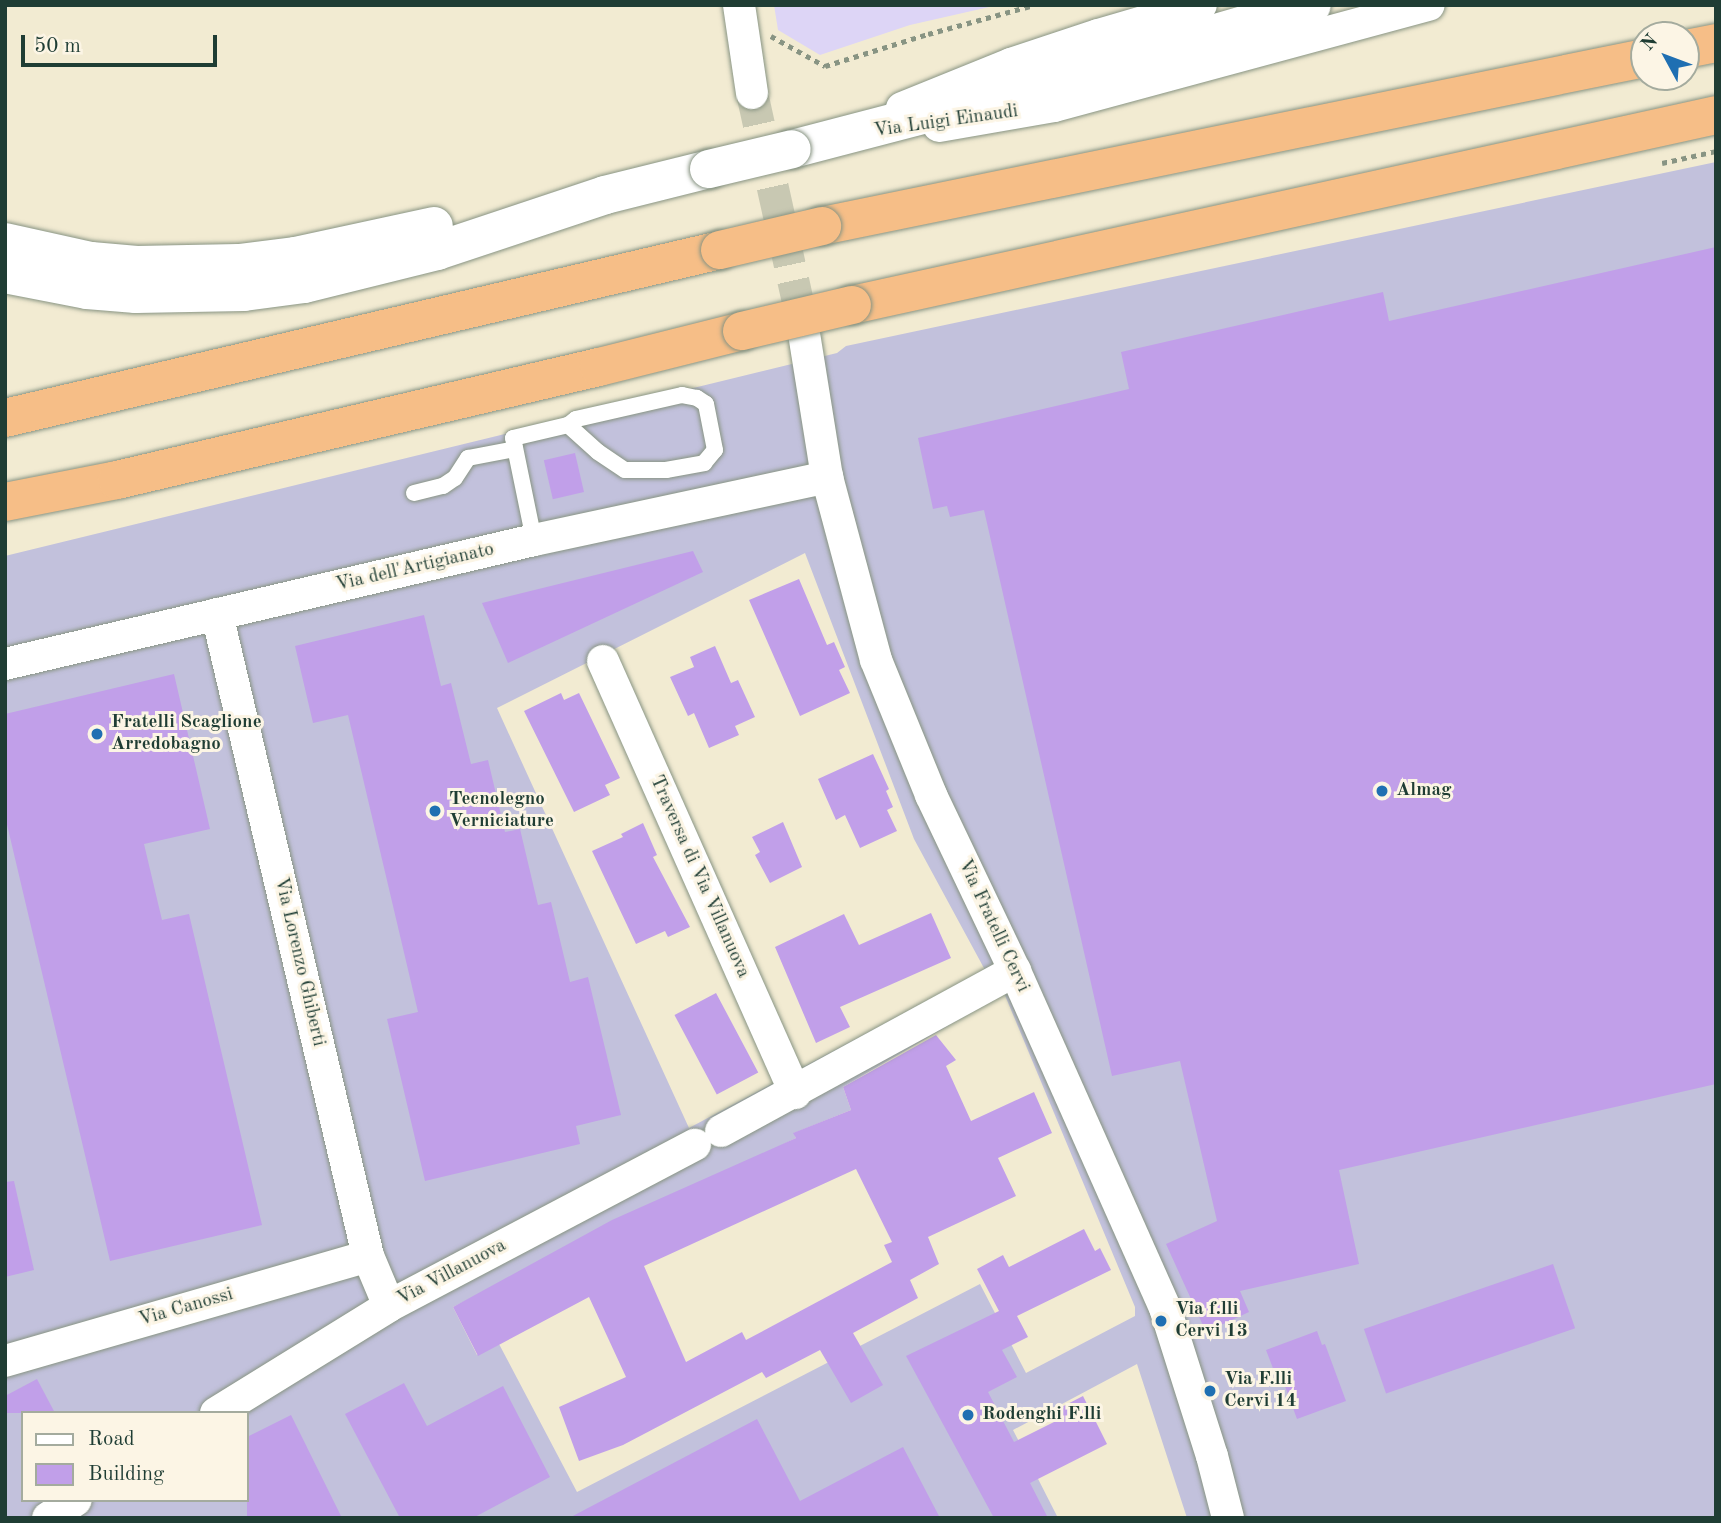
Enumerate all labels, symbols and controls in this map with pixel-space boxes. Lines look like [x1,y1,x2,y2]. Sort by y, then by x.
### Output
scale bar [24,21,220,65]
north arrow [1630,21,1700,91]
text: N [1638,31,1662,55]
text: 50 m [34,36,81,57]
street label: Via Luigi Einaudi [872,101,1020,143]
street label: Via dell'Artigianato [334,539,496,597]
place label: Fratelli Scaglione Arredobagno [111,712,262,756]
marker: Fratelli Scaglione Arredobagno [89,726,105,742]
street label: Traversa di Via Villanuova [644,772,754,982]
place label: Almag [1396,780,1452,802]
marker: Almag [1374,783,1390,799]
place label: Tecnolegno Verniciature [449,789,554,833]
marker: Tecnolegno Verniciature [427,803,443,819]
street label: Via Fratelli Cervi [952,856,1034,996]
street label: Via Lorenzo Ghiberti [268,875,330,1049]
street label: Via Villanuova [394,1235,510,1311]
street label: Via Canossi [136,1284,236,1332]
place label: Via f.lli Cervi 13 [1175,1299,1248,1343]
marker: Via f.lli Cervi 13 [1153,1313,1169,1329]
place label: Via F.lli Cervi 14 [1224,1369,1297,1413]
marker: Via F.lli Cervi 14 [1202,1383,1218,1399]
place label: Rodenghi F.lli [982,1404,1101,1426]
marker: Rodenghi F.lli [960,1407,976,1423]
legend [21,1411,248,1502]
text: Road [88,1429,135,1450]
text: Building [88,1464,164,1485]

